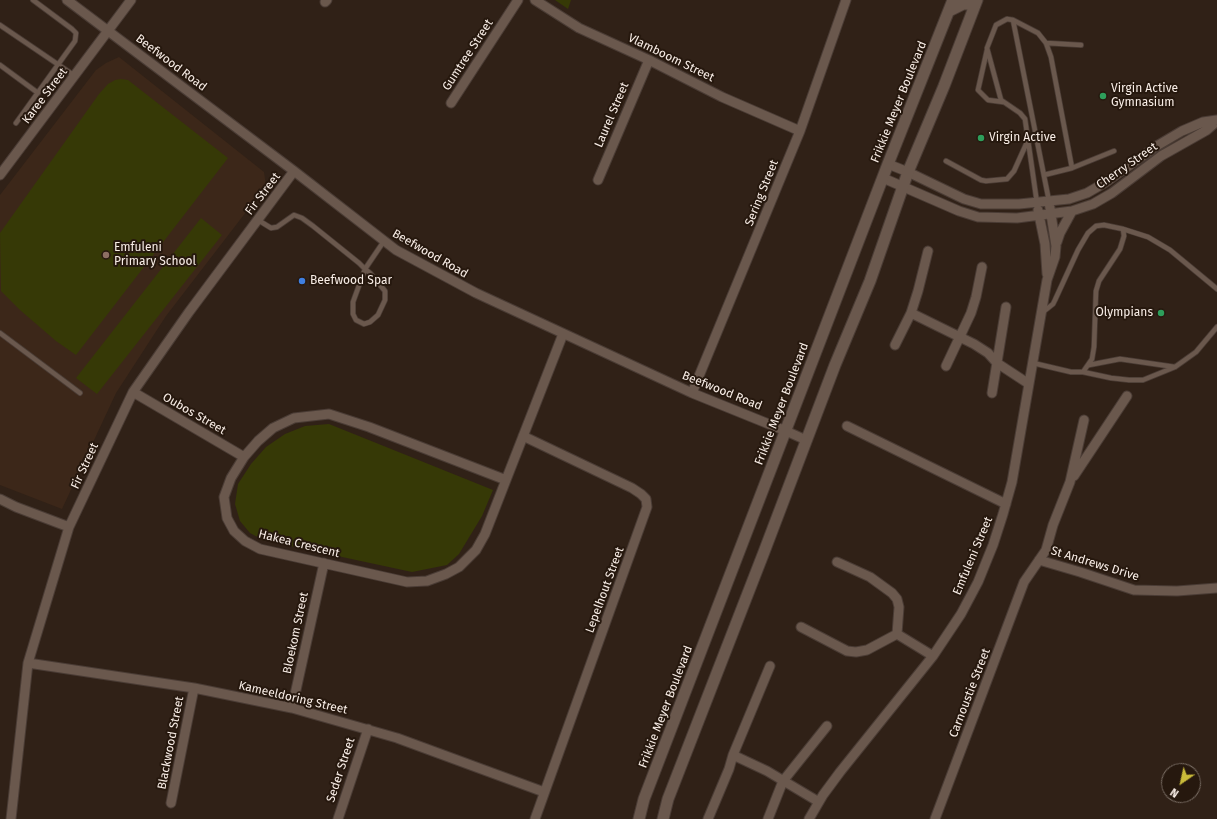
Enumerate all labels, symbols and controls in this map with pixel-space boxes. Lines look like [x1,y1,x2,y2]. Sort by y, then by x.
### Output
street label: Gumtree Street [440,17,496,93]
street label: Vlamboom Street [626,31,716,85]
street label: Beefwood Road [133,32,209,94]
street label: Frikkie Meyer Boulevard [868,39,930,165]
street label: Karee Street [19,65,71,127]
street label: Laurel Street [592,80,632,150]
place label: Virgin Active Gymnasium [1111,82,1178,110]
marker: Virgin Active Gymnasium [1098,91,1108,101]
place label: Virgin Active [989,131,1056,145]
marker: Virgin Active [976,133,986,143]
street label: Cherry Street [1094,140,1160,192]
street label: Sering Street [742,158,782,228]
street label: Fir Street [242,170,284,218]
street label: Beefwood Road [390,227,470,281]
place label: Emfuleni Primary School [114,241,196,269]
marker: Emfuleni Primary School [101,250,111,260]
place label: Beefwood Spar [310,274,392,288]
marker: Beefwood Spar [297,276,307,286]
place label: Olympians [1095,306,1153,320]
marker: Olympians [1156,308,1166,318]
street label: Frikkie Meyer Boulevard [752,341,812,467]
street label: Beefwood Road [680,368,764,414]
street label: Oubos Street [160,390,228,438]
street label: Fir Street [68,441,102,491]
street label: Emfuleni Street [950,515,996,597]
street label: Hakea Crescent [257,527,341,561]
street label: St Andrews Drive [1049,544,1141,584]
street label: Lepelhout Street [583,545,627,635]
street label: Bloekom Street [280,591,312,675]
street label: Frikkie Meyer Boulevard [636,644,696,770]
street label: Carnoustie Street [946,646,994,740]
street label: Kameeldoring Street [237,678,349,718]
street label: Blackwood Street [155,695,187,791]
street label: Seder Street [324,736,358,804]
north arrow [1161,763,1201,803]
text: N [1168,785,1181,800]

